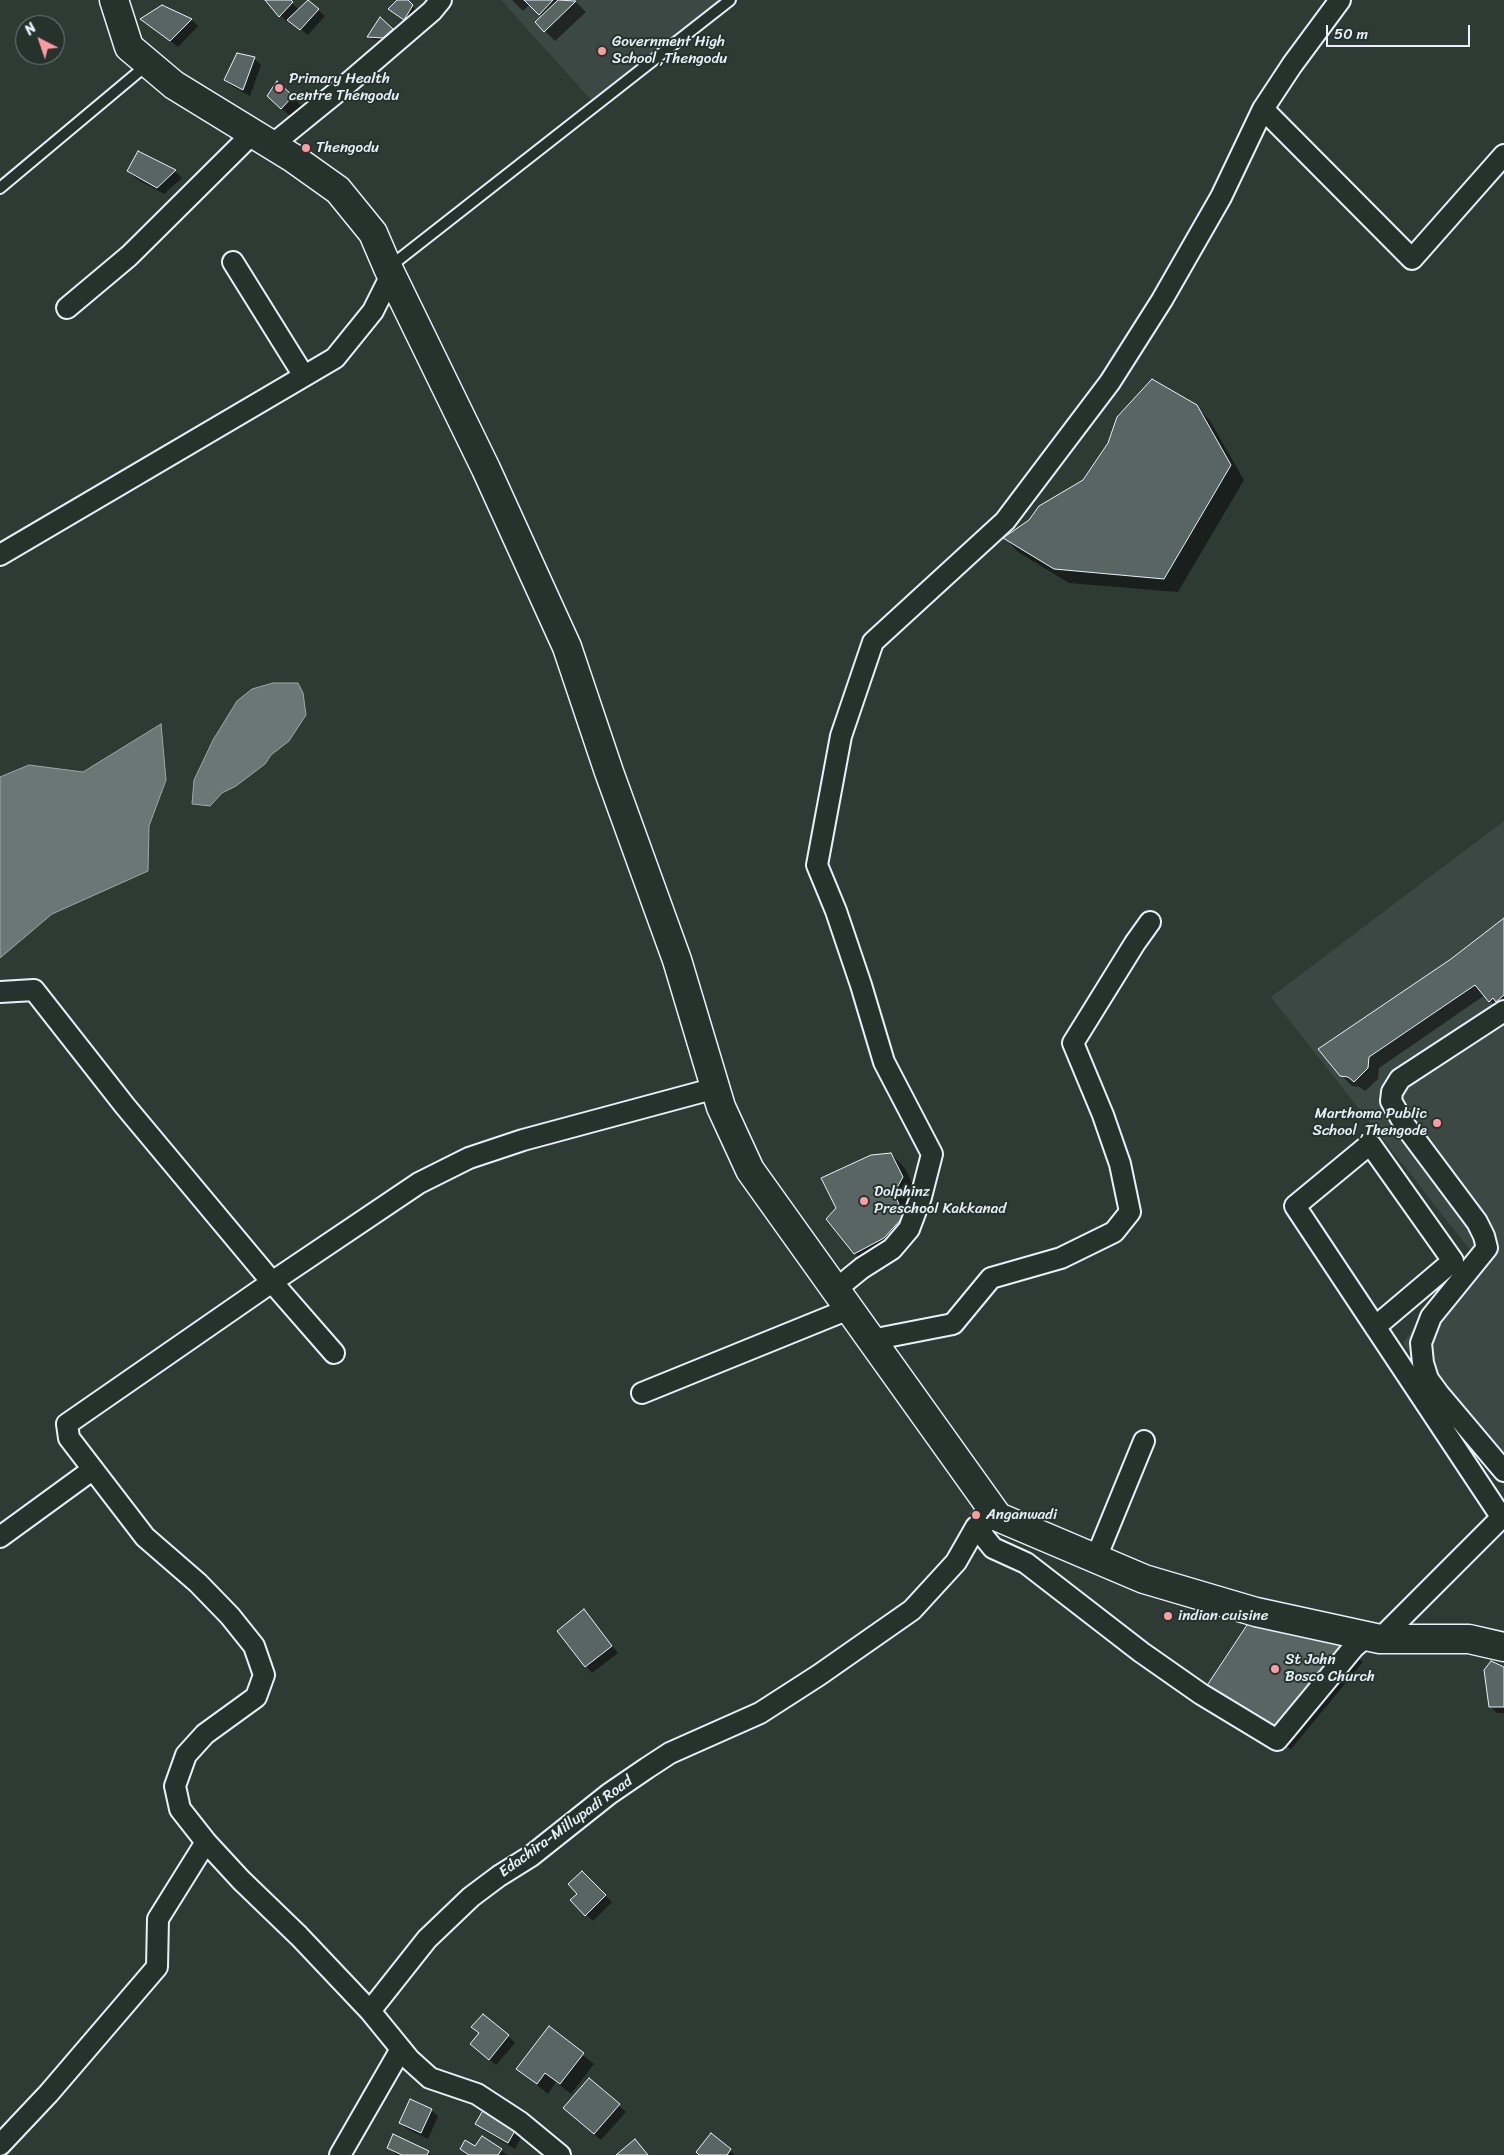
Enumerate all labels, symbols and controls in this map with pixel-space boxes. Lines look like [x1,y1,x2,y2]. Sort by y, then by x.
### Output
north arrow [15,15,65,65]
scale bar [1329,15,1473,47]
text: N [19,16,42,42]
text: 50 m [1334,21,1368,47]
place label: Government High School ,Thengodu [612,33,727,68]
marker: Government High School ,Thengodu [596,45,608,57]
place label: Primary Health centre Thengodu [289,70,399,105]
marker: Primary Health centre Thengodu [273,82,285,94]
place label: Thengodu [316,139,379,157]
marker: Thengodu [300,142,312,154]
place label: Marthoma Public School ,Thengode [1312,1105,1427,1140]
marker: Marthoma Public School ,Thengode [1431,1117,1443,1129]
place label: Dolphinz Preschool Kakkanad [874,1183,1006,1218]
marker: Dolphinz Preschool Kakkanad [858,1195,870,1207]
place label: Anganwadi [986,1506,1057,1524]
marker: Anganwadi [970,1509,982,1521]
place label: indian cuisine [1178,1607,1268,1625]
marker: indian cuisine [1162,1610,1174,1622]
place label: St John Bosco Church [1285,1651,1375,1686]
marker: St John Bosco Church [1269,1663,1281,1675]
street label: Edachira-Millupadi Road [496,1773,636,1881]

